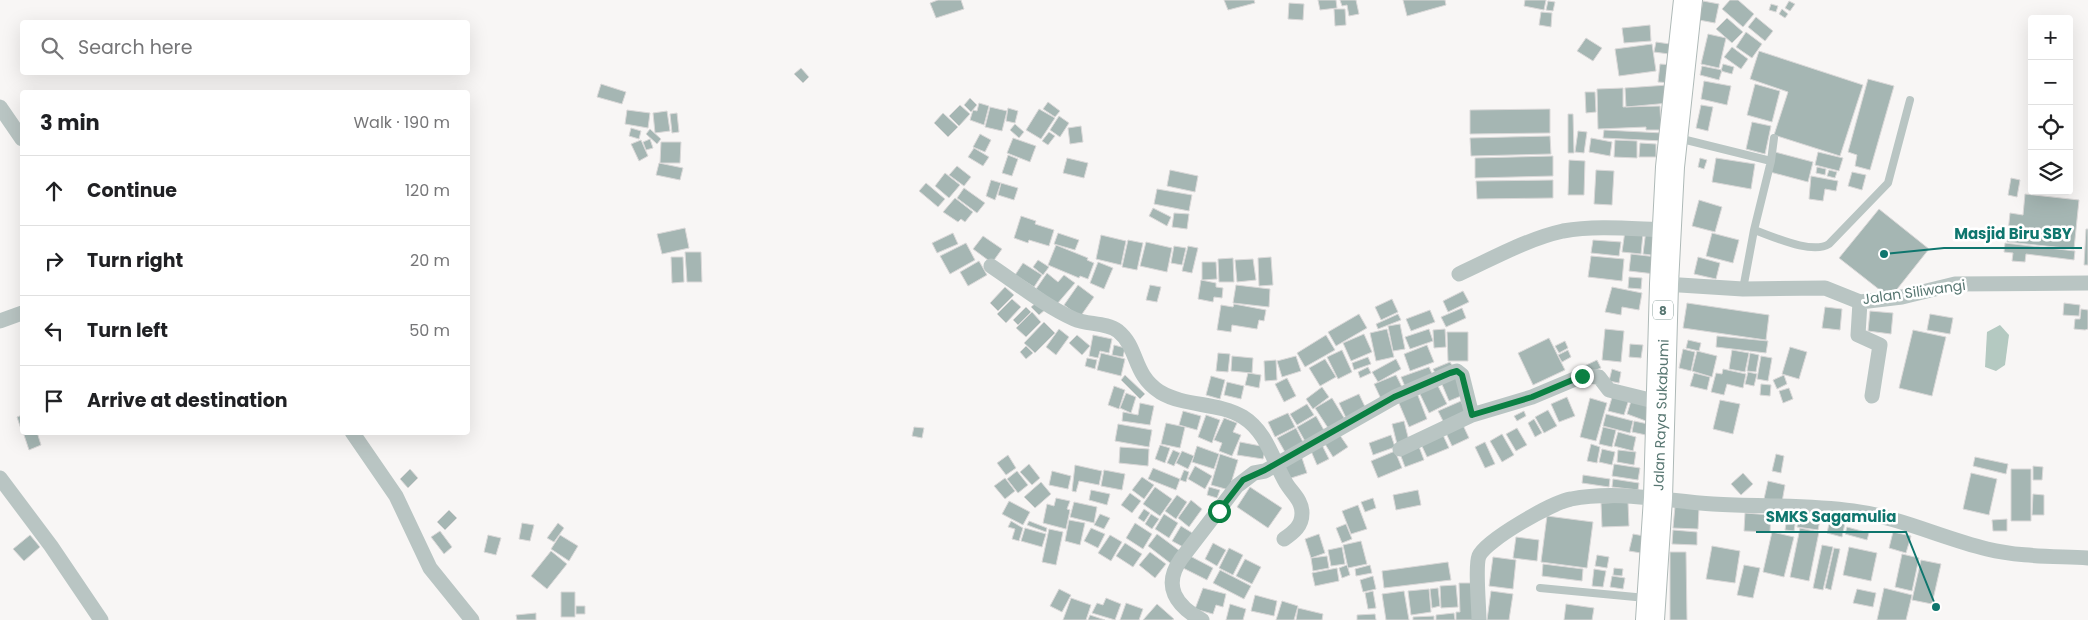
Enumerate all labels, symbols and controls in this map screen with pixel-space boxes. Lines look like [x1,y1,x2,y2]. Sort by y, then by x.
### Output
map controls [2028,15,2073,195]
button: + [2028,15,2073,60]
search box [20,20,470,75]
icon: search [38,34,66,62]
text: Search here [78,34,192,61]
button: − [2028,60,2073,105]
button: locate [2028,105,2073,150]
text: 3 min [40,108,100,137]
text: Walk · 190 m [353,111,450,134]
button: layers [2028,150,2073,195]
icon: ahead [40,177,68,205]
text: Continue [87,177,177,204]
text: 120 m [405,179,450,202]
callout: Masjid Biru SBY [1944,218,2082,248]
text: Masjid Biru SBY [1954,223,2072,244]
icon: right [40,247,68,275]
text: Turn right [87,247,183,274]
text: 20 m [410,249,450,272]
street label: Jalan Siliwangi [1861,275,1967,309]
road number: 8 [1653,300,1673,320]
icon: left [40,317,68,345]
text: Turn left [87,317,168,344]
text: 50 m [409,319,450,342]
street label: Jalan Raya Sukabumi [1648,339,1674,491]
route end [1571,365,1594,388]
icon: arrive [40,387,68,415]
text: Arrive at destination [87,387,288,414]
route start [1208,500,1231,523]
callout: SMKS Sagamulia [1756,502,1906,532]
text: SMKS Sagamulia [1766,506,1896,527]

